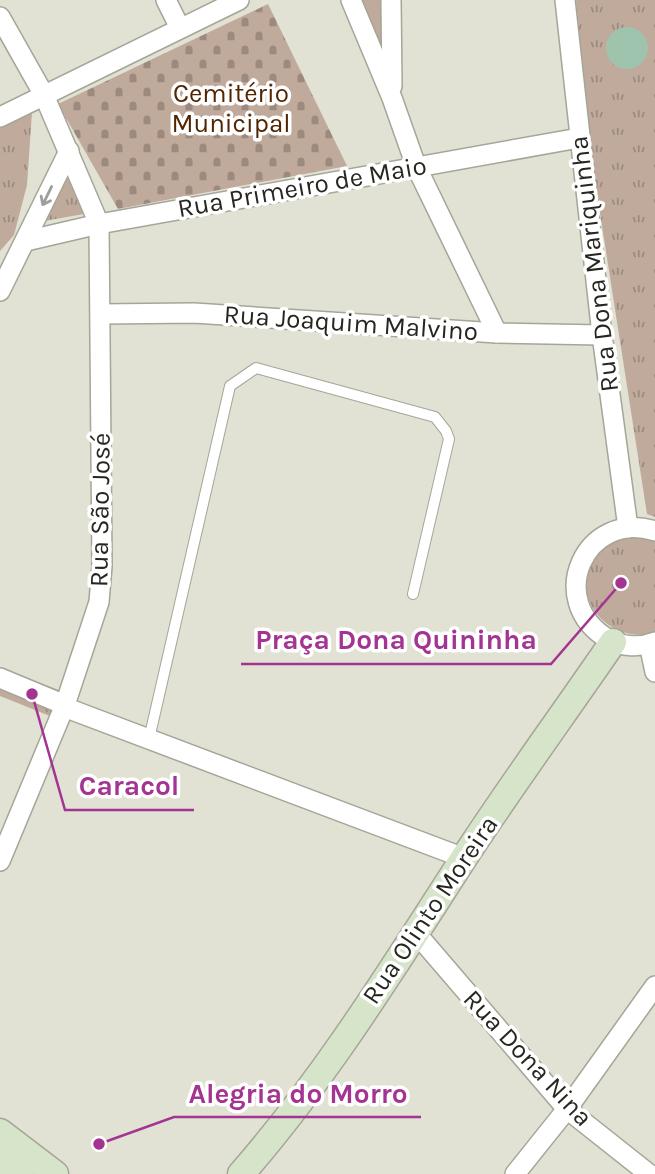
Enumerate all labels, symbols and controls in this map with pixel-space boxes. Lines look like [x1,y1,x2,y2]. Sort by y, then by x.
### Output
park label: Cemitério Municipal [171,78,291,139]
street label: Rua Dona Mariquinha [563,134,625,394]
street label: Rua Primeiro de Maio [175,150,429,224]
one-way arrow [40,185,54,206]
street label: Rua Joaquim Malvino [223,299,479,347]
street label: Rua São José [83,433,117,587]
callout: Praça Dona Quininha [241,615,551,664]
text: Praça Dona Quininha [255,623,537,656]
callout: Caracol [65,761,194,810]
text: Caracol [79,769,179,802]
street label: Rua Olinto Moreira [356,810,504,1010]
street label: Rua Dona Nina [457,983,599,1133]
callout: Alegria do Morro [174,1068,421,1117]
text: Alegria do Morro [188,1077,408,1110]

